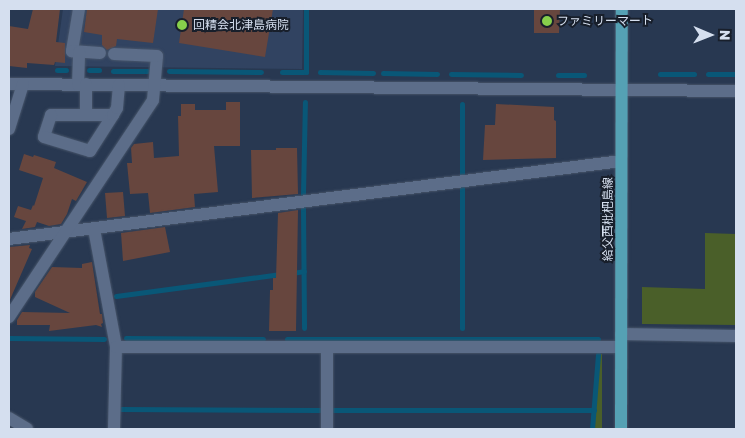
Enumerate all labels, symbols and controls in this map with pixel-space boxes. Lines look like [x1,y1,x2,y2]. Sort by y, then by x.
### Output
north arrow [685,10,735,60]
place label: ファミリーマート [557,14,653,28]
marker: ファミリーマート [541,15,553,27]
marker: 回精会北津島病院 [175,18,189,32]
place label: 回精会北津島病院 [193,18,289,32]
text: N [717,30,734,41]
street label: 給父西枇杷島線 [601,177,615,261]

